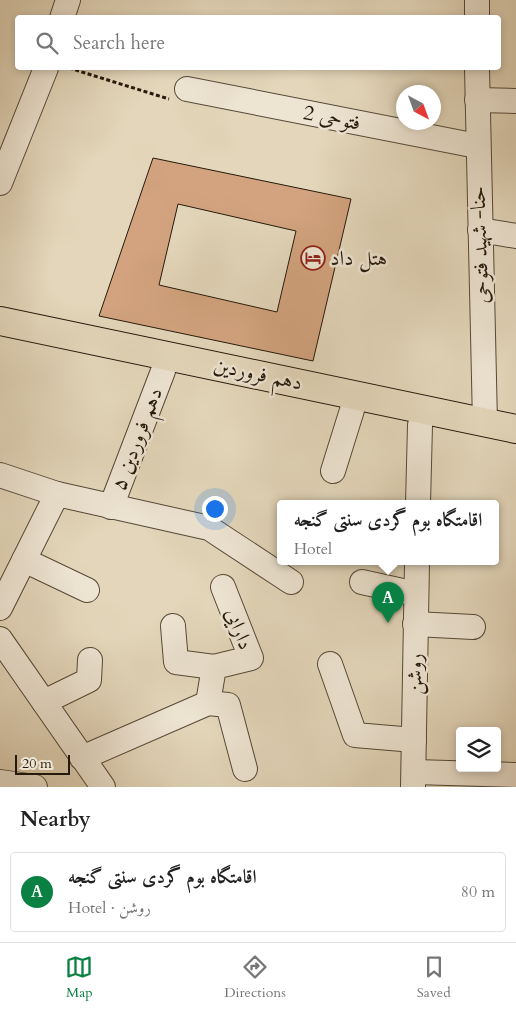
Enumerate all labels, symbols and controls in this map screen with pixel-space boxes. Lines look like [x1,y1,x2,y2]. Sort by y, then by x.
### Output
search box [15,15,501,70]
icon: search [33,29,61,57]
text: Search here [73,30,165,56]
north arrow [396,85,441,130]
street label: فتوحی 2 [301,98,363,138]
street label: حنا- شهید فتوحی [463,186,497,304]
place label: هتل داد [330,244,387,273]
hotel icon: هتل داد [300,245,326,271]
street label: دهم فروردین [210,350,305,402]
street label: دهم فروردین ۵ [104,383,175,496]
your location [202,496,228,522]
popup [277,500,499,565]
text: اقامتگاه بوم گردی سنتی گنجه [294,507,482,533]
text: Hotel [294,538,332,560]
pin: A [372,582,404,623]
street label: دارایی [218,604,260,654]
street label: روشن [400,653,430,695]
map controls [456,727,501,772]
button: layers [456,727,501,772]
scale bar [15,752,70,775]
text: 20 m [22,754,52,773]
text: Nearby [20,805,91,834]
text: اقامتگاه بوم گردی سنتی گنجه [68,864,257,890]
text: A [31,881,43,903]
text: 80 m [461,881,495,903]
text: Hotel · روشن [68,897,151,919]
tab: Map [65,953,93,1002]
tab: Directions [224,953,286,1002]
tab: Saved [417,953,451,1002]

